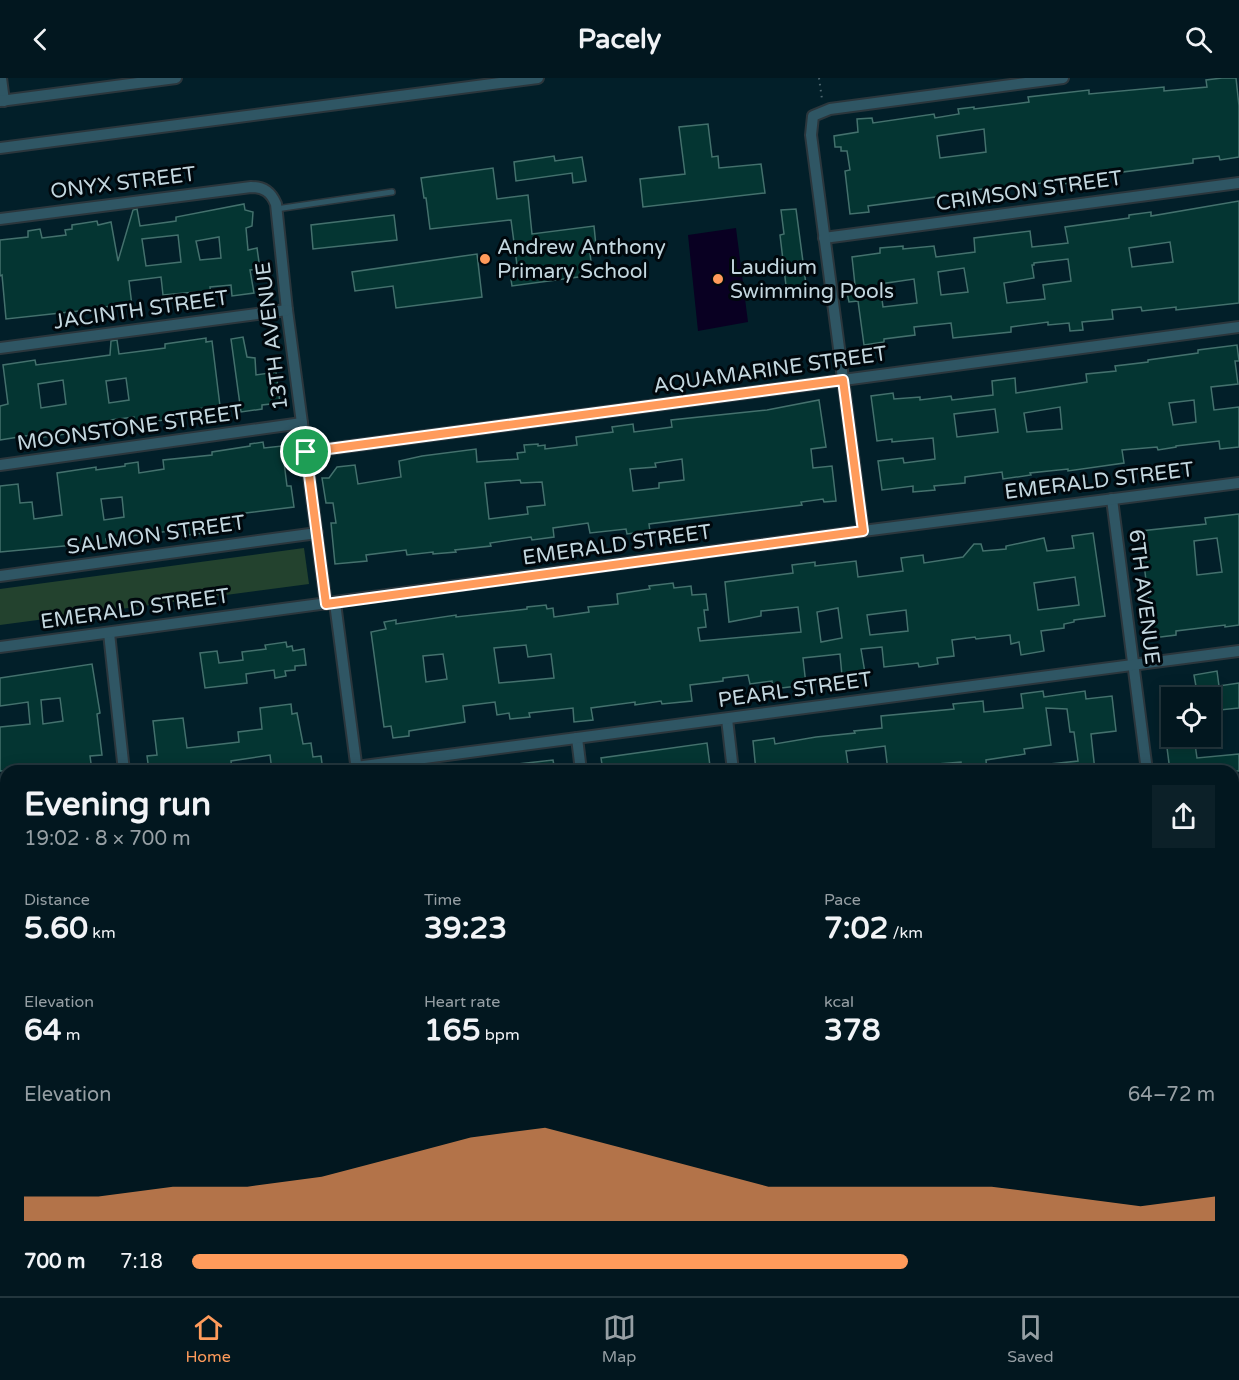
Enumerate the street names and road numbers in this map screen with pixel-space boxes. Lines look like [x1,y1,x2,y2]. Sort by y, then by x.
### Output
street label: ONYX STREET [49,162,197,204]
street label: CRIMSON STREET [934,166,1124,216]
street label: 13TH AVENUE [250,260,294,412]
street label: JACINTH STREET [52,285,230,335]
street label: AQUAMARINE STREET [652,341,889,399]
street label: MOONSTONE STREET [15,400,245,456]
street label: EMERALD STREET [1003,457,1195,505]
street label: SALMON STREET [65,510,247,560]
street label: EMERALD STREET [521,519,713,571]
street label: 6TH AVENUE [1123,528,1165,666]
street label: EMERALD STREET [39,583,231,635]
street label: PEARL STREET [716,667,874,713]

